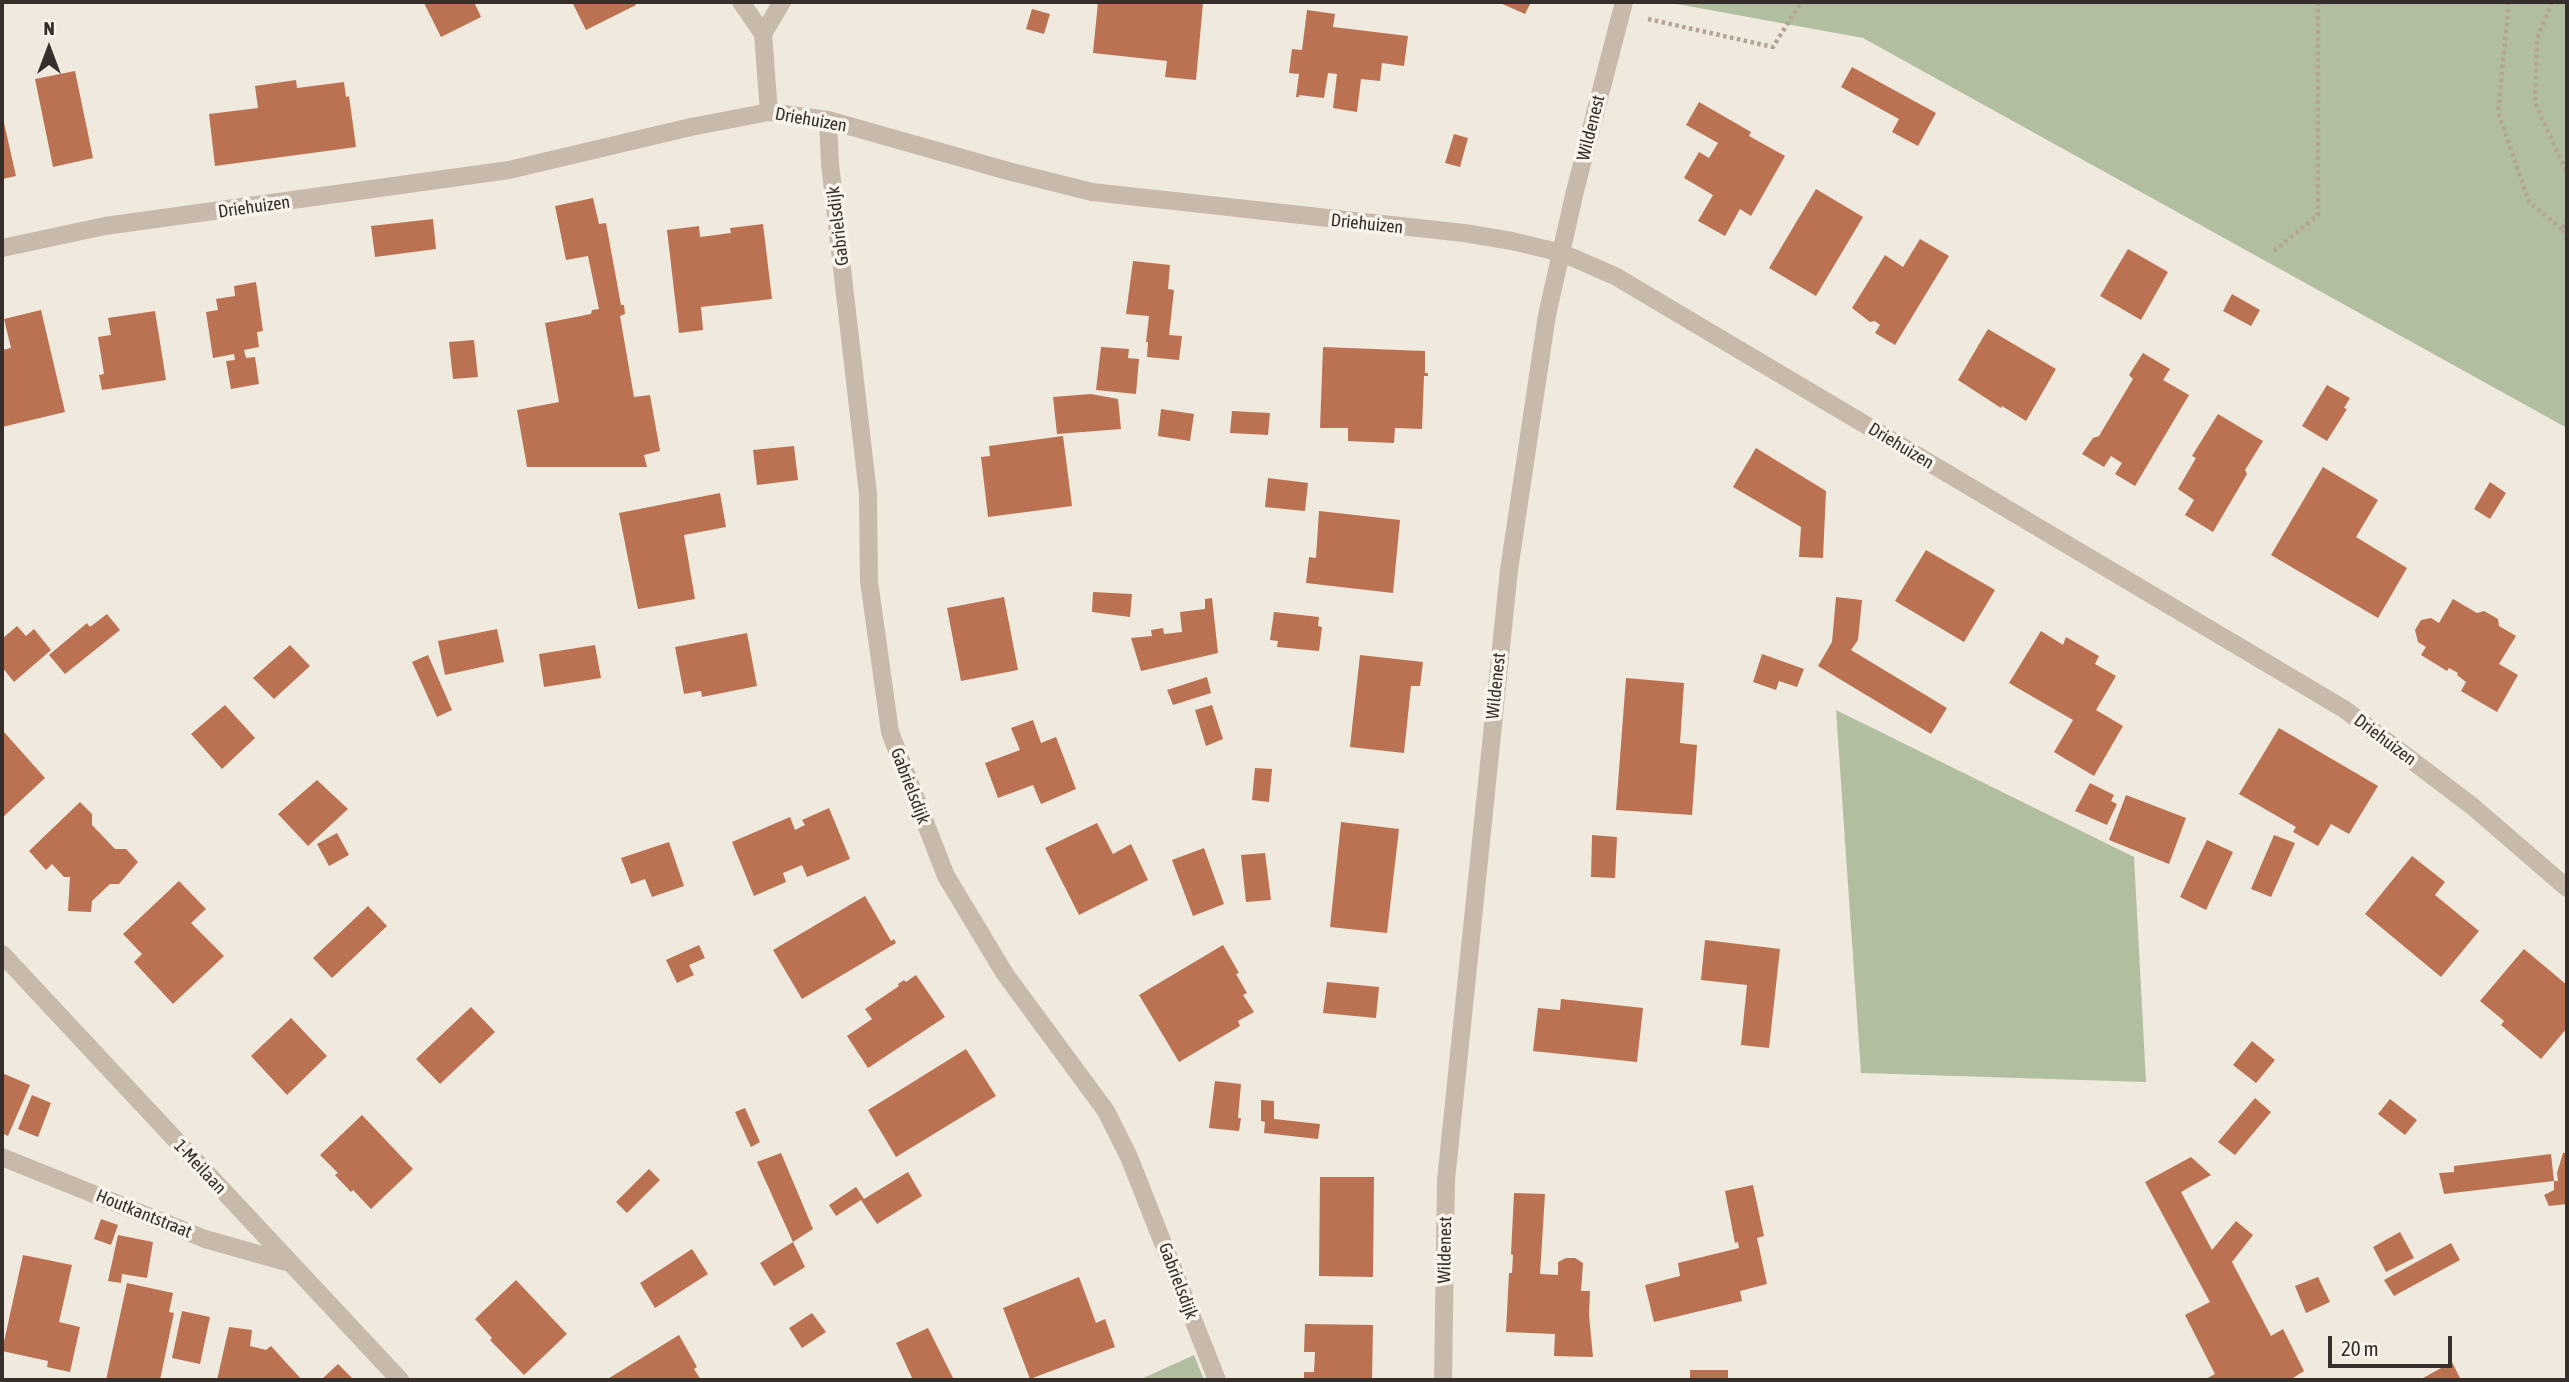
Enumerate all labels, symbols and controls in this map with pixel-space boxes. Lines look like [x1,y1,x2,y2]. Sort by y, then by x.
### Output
north arrow [14,14,84,84]
text: N [43,17,55,39]
street label: Wildenest [1572,93,1610,163]
street label: Driehuizen [773,103,849,137]
street label: Gabrielsdijk [822,185,854,267]
street label: Driehuizen [217,191,291,223]
street label: Driehuizen [1330,209,1404,239]
street label: Driehuizen [1864,418,1938,474]
street label: Wildenest [1482,652,1510,720]
street label: Driehuizen [2350,710,2420,770]
street label: Gabrielsdijk [886,745,934,827]
street label: 1-Meilaan [169,1135,231,1199]
street label: Houtkantstraat [93,1185,195,1243]
street label: Wildenest [1434,1216,1456,1284]
street label: Gabrielsdijk [1154,1240,1202,1322]
scale bar [2331,1322,2455,1366]
text: 20 m [2341,1336,2379,1360]

